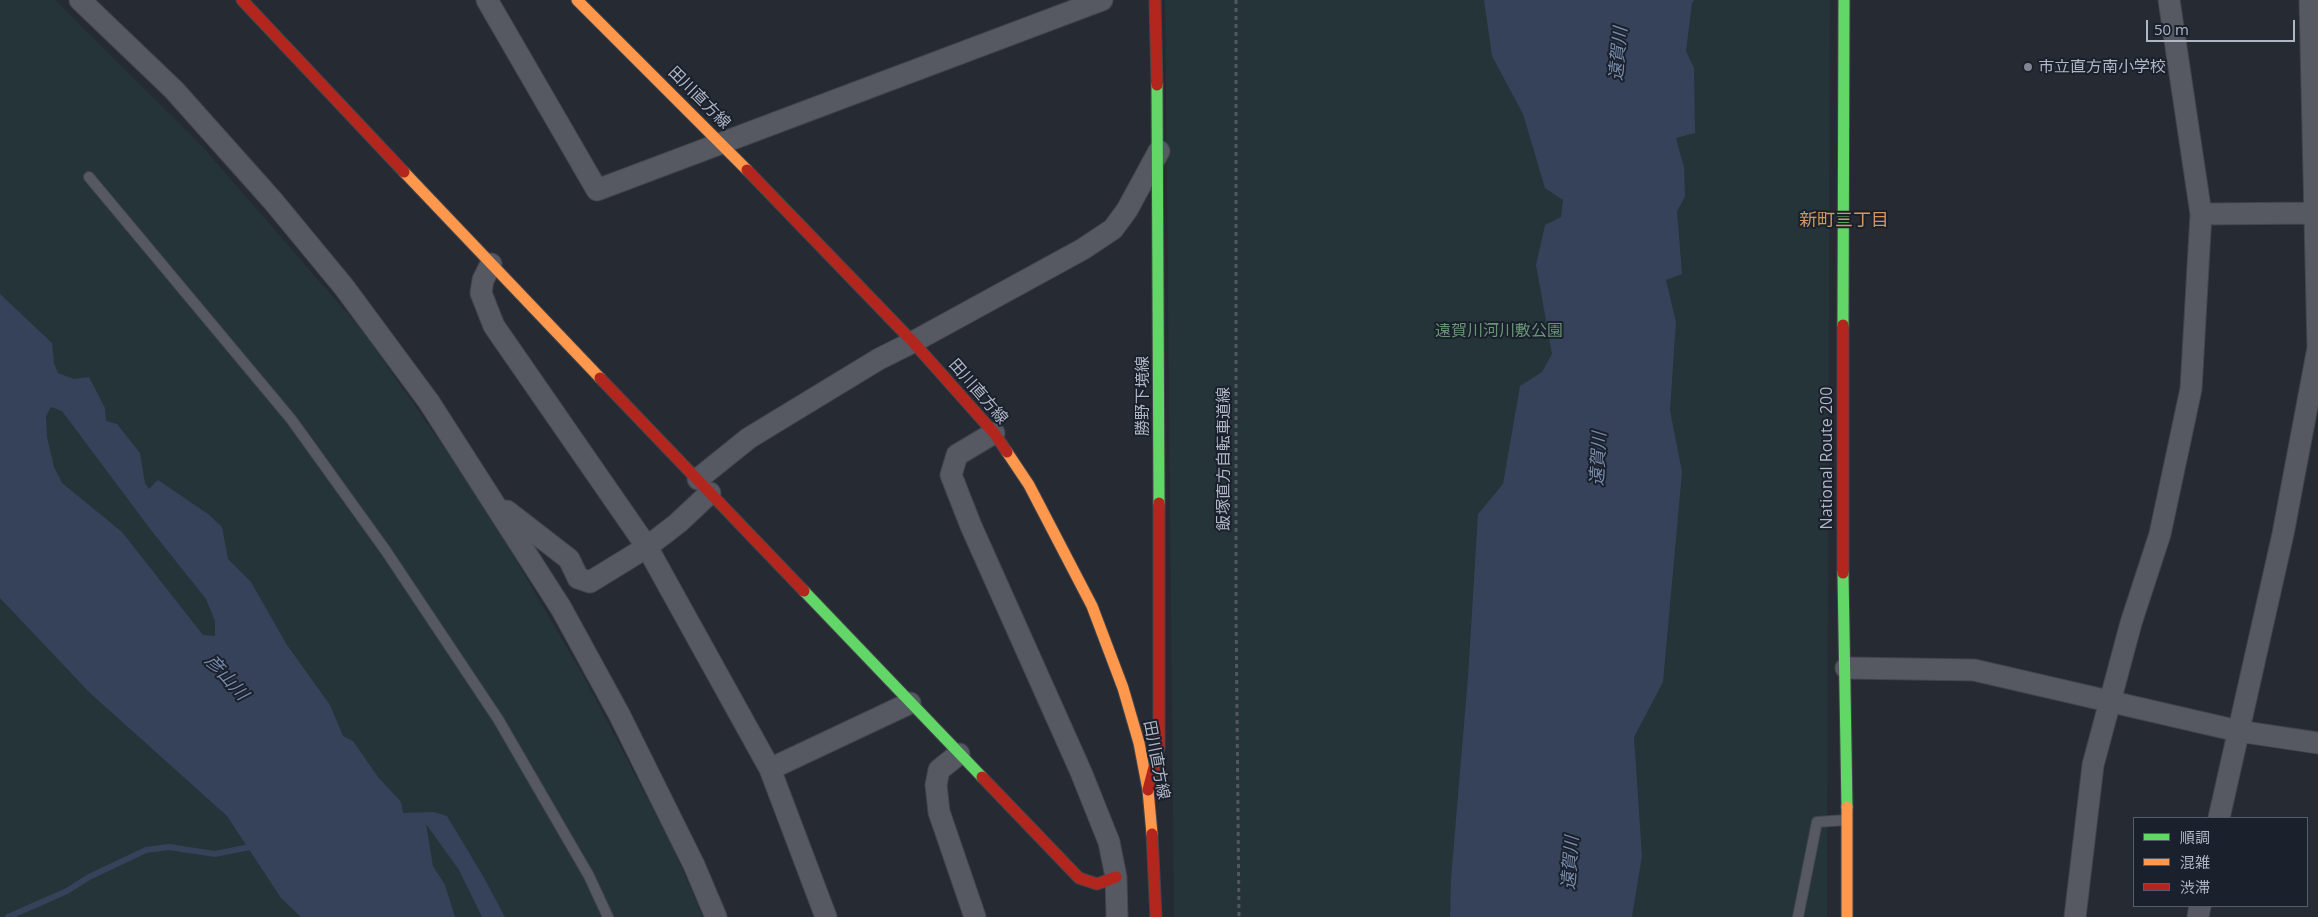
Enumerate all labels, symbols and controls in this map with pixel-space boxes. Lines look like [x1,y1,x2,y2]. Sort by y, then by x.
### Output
scale bar [2148,10,2297,42]
text: 50 m [2154,19,2189,39]
water label: 遠賀川 [1606,26,1632,82]
place label: 市立直方南小学校 [2038,57,2166,77]
marker: 市立直方南小学校 [2022,61,2034,73]
street label: 田川直方線 [664,63,734,133]
district label: 新町三丁目 [1799,210,1889,232]
park label: 遠賀川河川敷公園 [1435,321,1563,341]
street label: 田川直方線 [945,356,1011,428]
street label: 勝野下境線 [1133,356,1153,436]
street label: 飯塚直方自転車道線 [1214,387,1234,531]
street label: National Route 200 [1817,387,1837,529]
water label: 遠賀川 [1587,431,1611,487]
water label: 彦山川 [200,651,252,705]
street label: 田川直方線 [1139,719,1173,801]
legend [2133,817,2308,907]
text: 順調 [2180,827,2210,847]
water label: 遠賀川 [1558,835,1584,891]
text: 混雑 [2180,852,2210,872]
text: 渋滞 [2180,877,2210,897]

